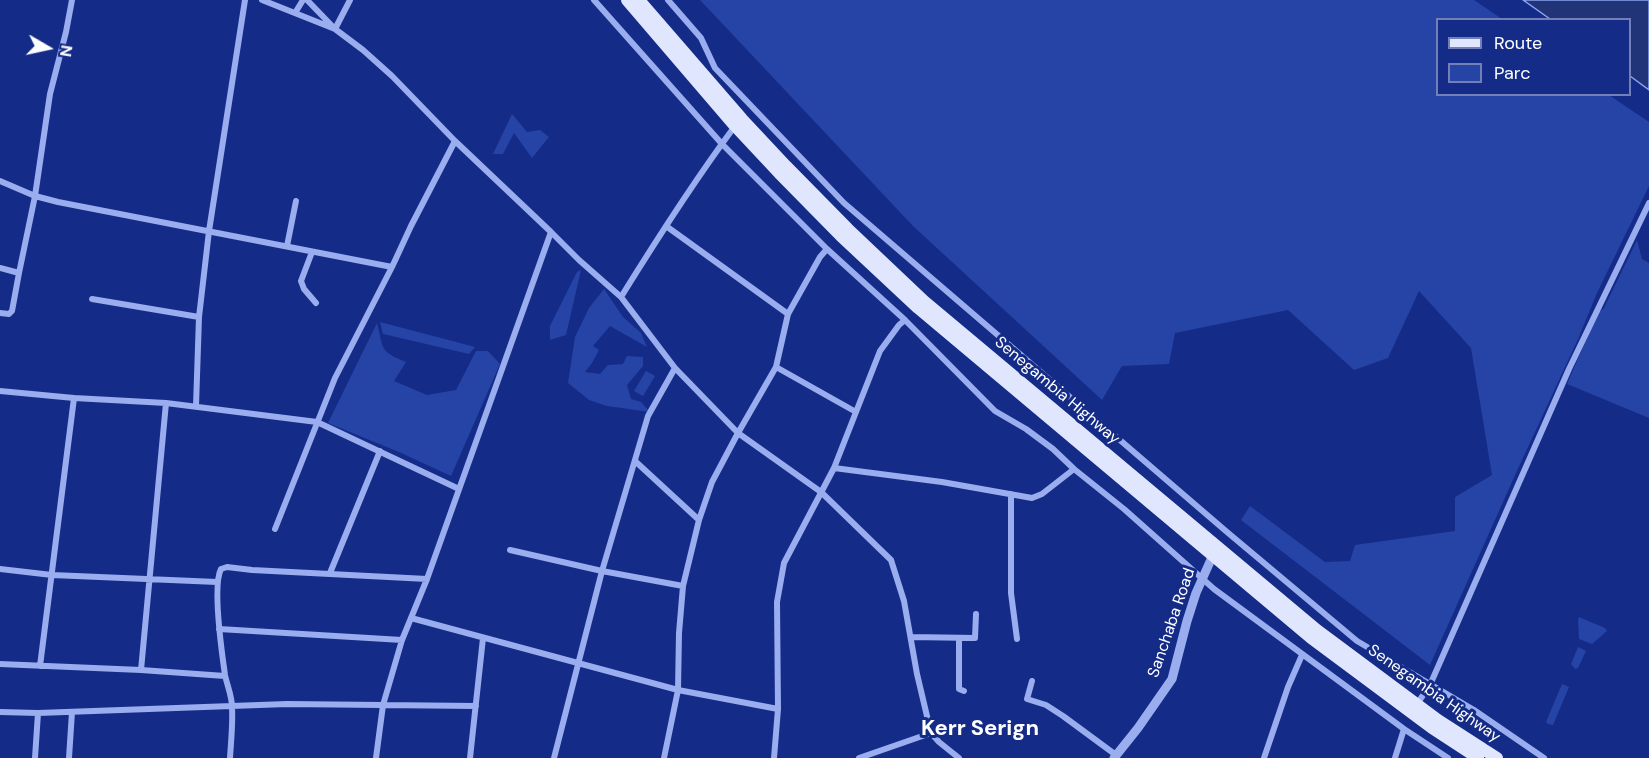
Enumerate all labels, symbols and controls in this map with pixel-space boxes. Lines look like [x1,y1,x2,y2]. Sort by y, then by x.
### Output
north arrow [18,18,78,78]
legend [1436,18,1631,96]
text: Route [1494,31,1542,55]
text: N [55,43,78,58]
text: Parc [1494,61,1530,85]
street label: Senegambia Highway [991,333,1123,449]
street label: Sanchaba Road [1144,566,1200,680]
street label: Senegambia Highway [1364,641,1504,747]
district label: Kerr Serign [921,716,1039,742]

